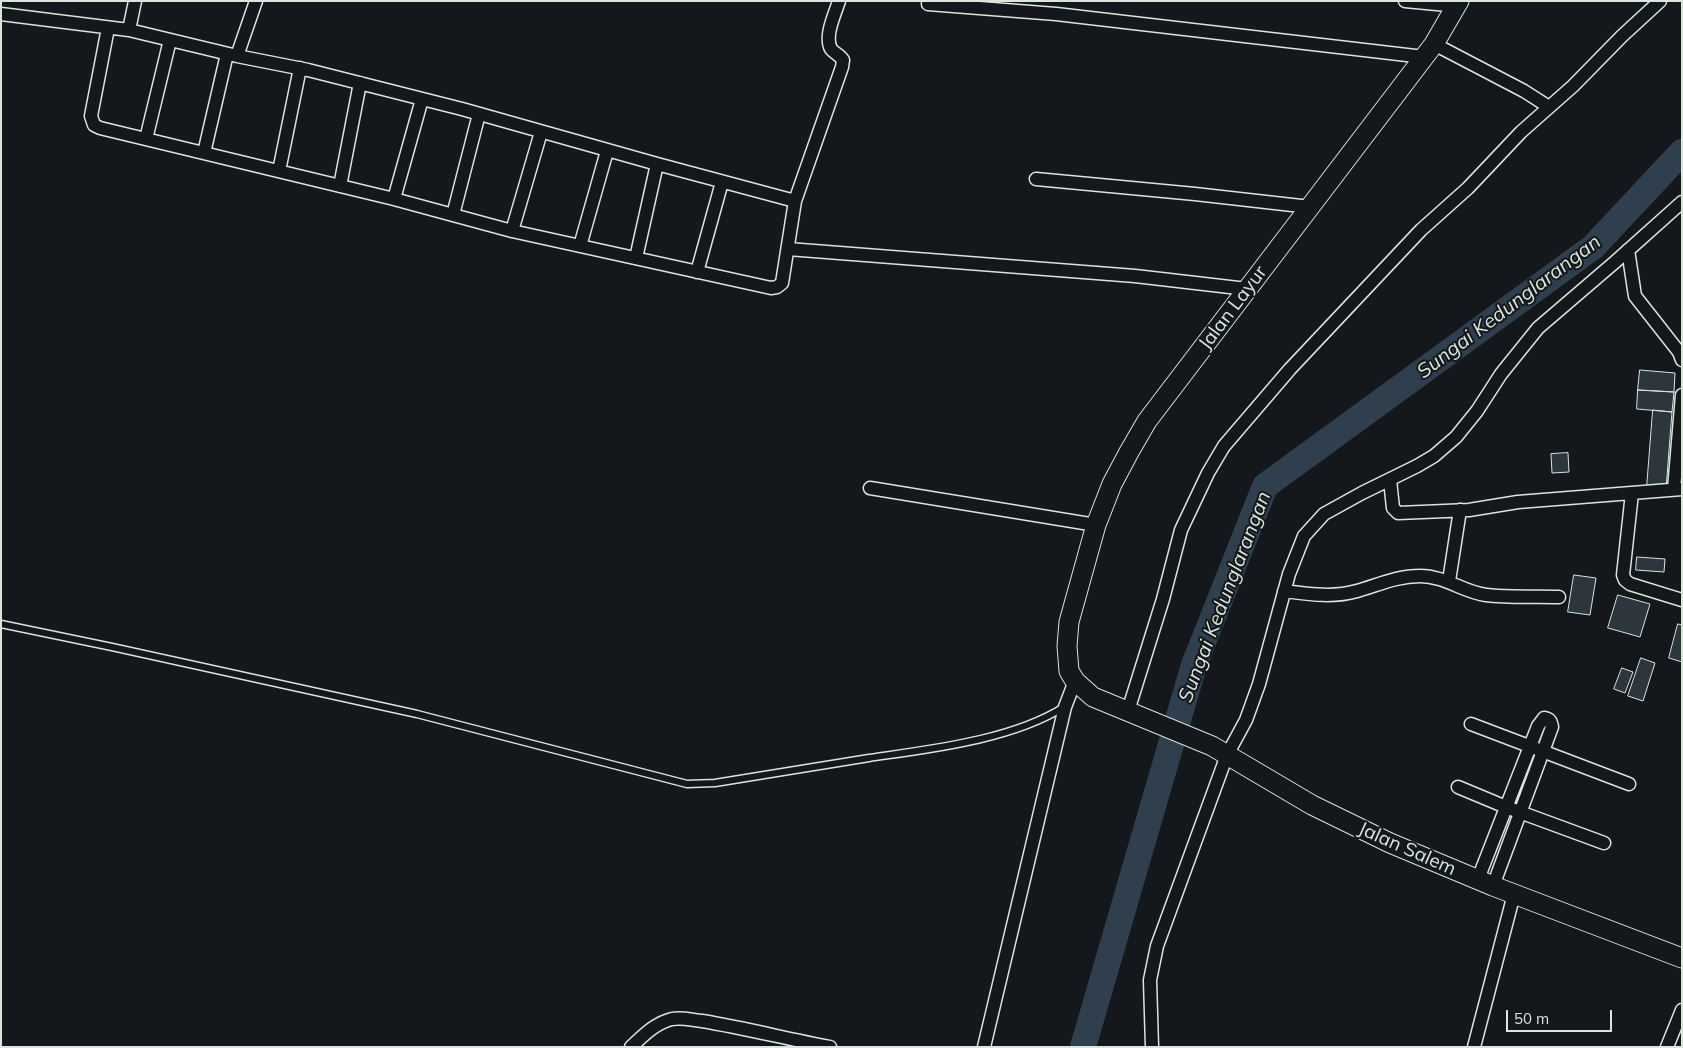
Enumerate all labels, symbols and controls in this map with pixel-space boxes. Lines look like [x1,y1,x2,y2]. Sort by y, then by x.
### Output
water label: Sungai Kedunglarangan [1412,230,1606,384]
street label: Jalan Layur [1194,261,1272,355]
water label: Sungai Kedunglarangan [1174,488,1276,706]
street label: Jalan Salem [1355,817,1459,881]
scale bar [1508,1000,1614,1032]
text: 50 m [1514,1009,1549,1028]

